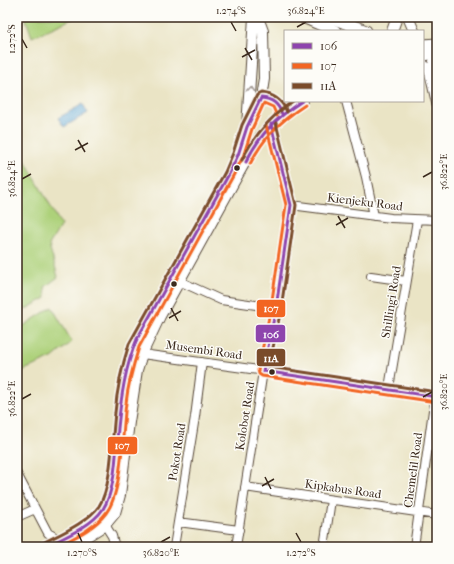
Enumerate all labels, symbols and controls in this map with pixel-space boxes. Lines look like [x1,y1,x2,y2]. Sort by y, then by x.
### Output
text: 1.274°S [216,5,246,17]
text: 36.824°E [287,5,325,17]
text: 1.272°S [6,24,18,54]
legend [284,30,424,102]
text: 106 [320,39,338,53]
text: 107 [320,59,337,73]
text: 11A [320,79,337,93]
one-way arrow [246,86,255,92]
text: 36.822°E [438,154,450,190]
text: 36.824°E [6,160,18,198]
unlabelled marker [232,163,242,173]
street label: Kienjeku Road [326,190,404,214]
street label: Shillingi Road [378,264,404,339]
unlabelled marker [169,279,179,289]
line badge: 107 [256,299,286,318]
text: 107 [263,302,279,315]
line badge: 106 [255,324,286,343]
text: 106 [263,328,280,341]
street label: Musembi Road [165,338,244,362]
line badge: 11A [256,348,286,367]
text: 11A [264,352,279,365]
unlabelled marker [267,367,277,377]
text: 36.820°E [438,374,450,410]
street label: Kolobot Road [233,380,257,451]
text: 36.822°E [6,381,18,417]
street label: Pokot Road [166,422,189,482]
street label: Chemelil Road [401,431,425,509]
line badge: 107 [107,436,138,455]
text: 107 [114,439,130,452]
street label: Kipkabus Road [304,477,383,501]
text: 1.270°S [67,547,97,559]
text: 36.820°E [143,547,179,559]
text: 1.272°S [286,547,316,559]

